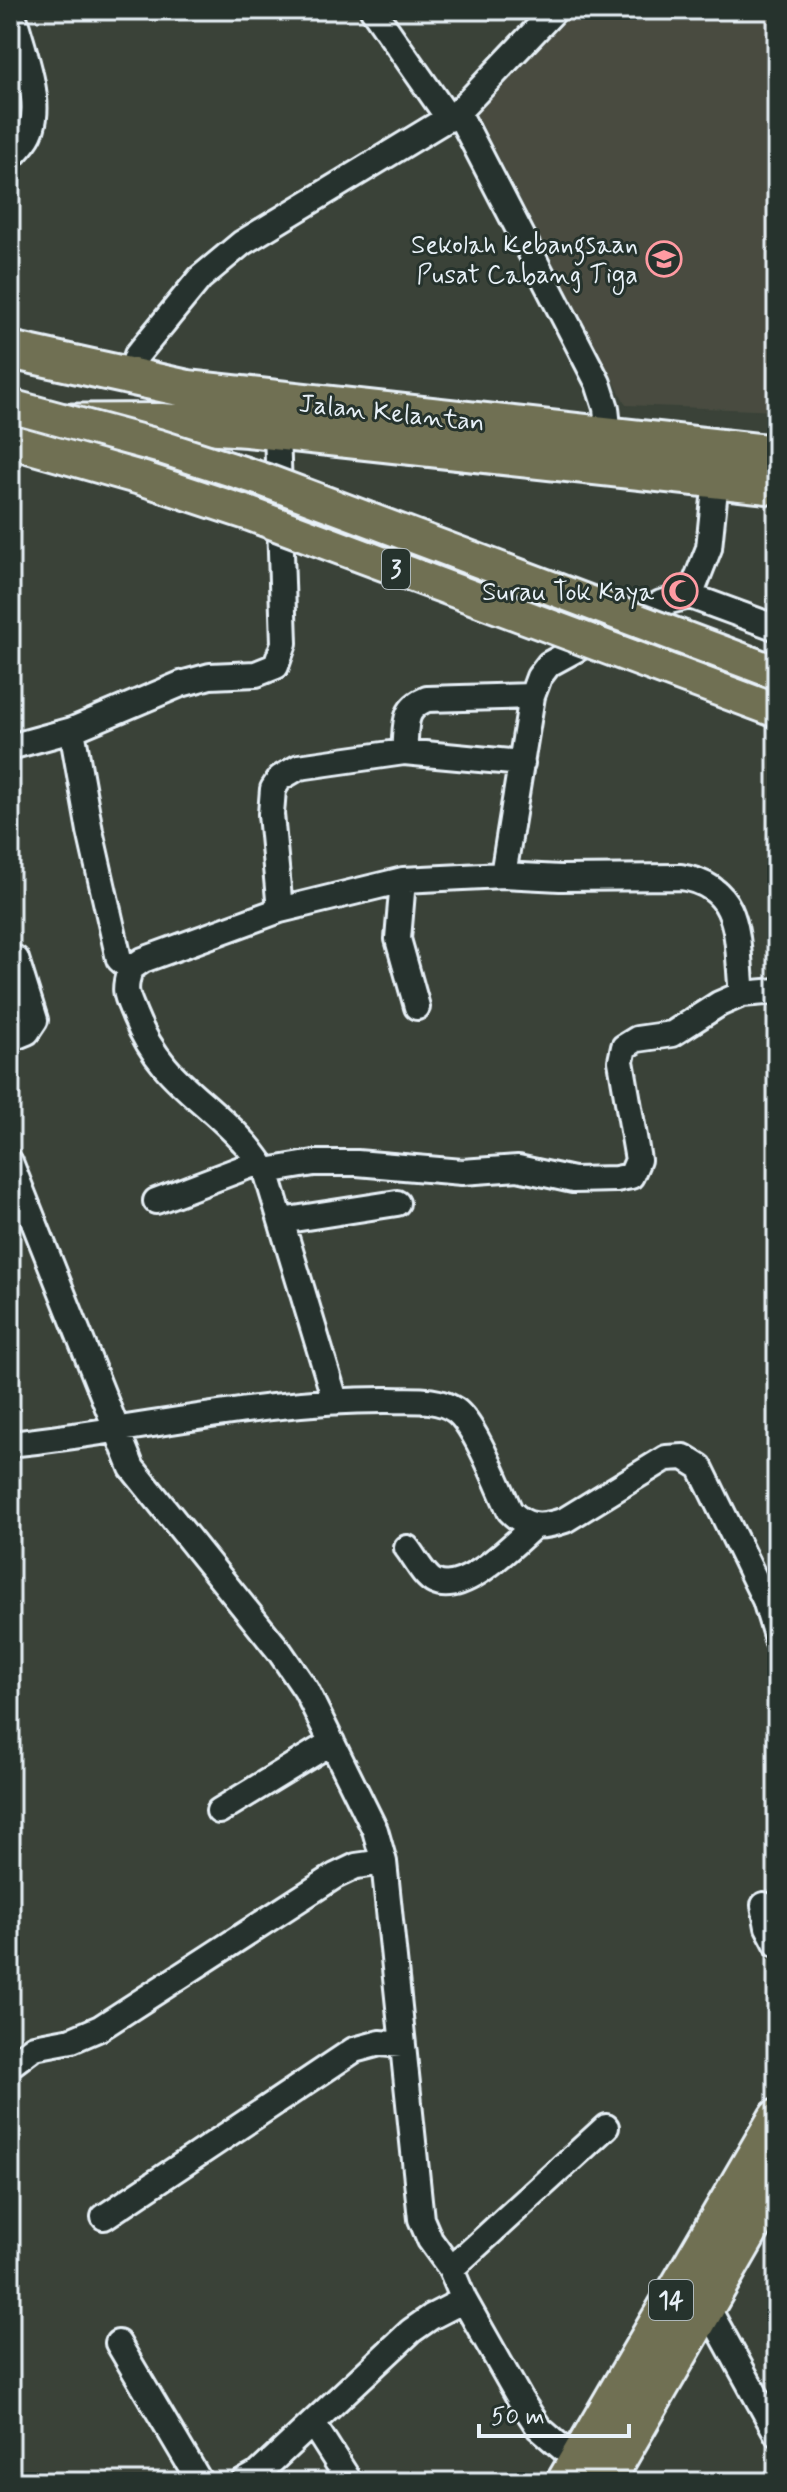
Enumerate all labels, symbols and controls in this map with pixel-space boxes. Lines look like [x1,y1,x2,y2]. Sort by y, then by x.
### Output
place label: Sekolah Kebangsaan Pusat Cabang Tiga [411,229,638,295]
school or university icon: Sekolah Kebangsaan Pusat Cabang Tiga [645,240,683,278]
street label: Jalan Kelantan [297,387,486,441]
road number: 3 [382,549,410,589]
mosque icon: Surau Tok Kaya [661,572,699,610]
place label: Surau Tok Kaya [482,576,654,610]
road number: 14 [649,2280,693,2320]
scale bar [479,2388,629,2438]
text: 50 m [491,2402,545,2433]

